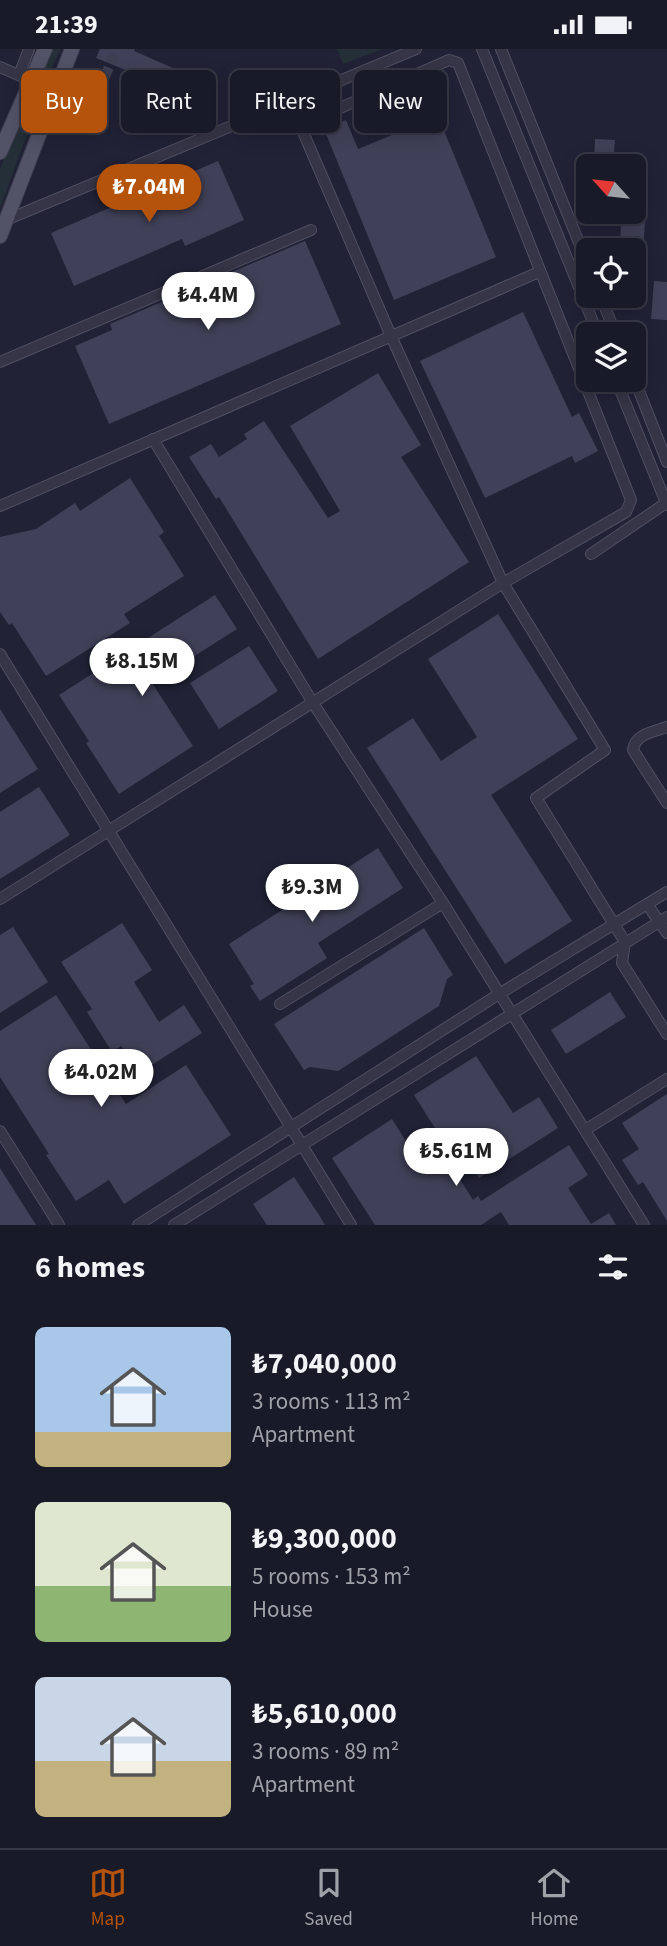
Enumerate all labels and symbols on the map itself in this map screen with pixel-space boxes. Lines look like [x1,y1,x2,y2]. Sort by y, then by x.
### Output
north arrow [576,154,646,224]
pin: ₺7.04M [92,165,206,224]
pin: ₺4.4M [159,273,257,332]
pin: ₺8.15M [85,639,199,698]
pin: ₺9.3M [263,865,361,924]
pin: ₺4.02M [44,1049,158,1109]
pin: ₺5.61M [399,1129,513,1188]

